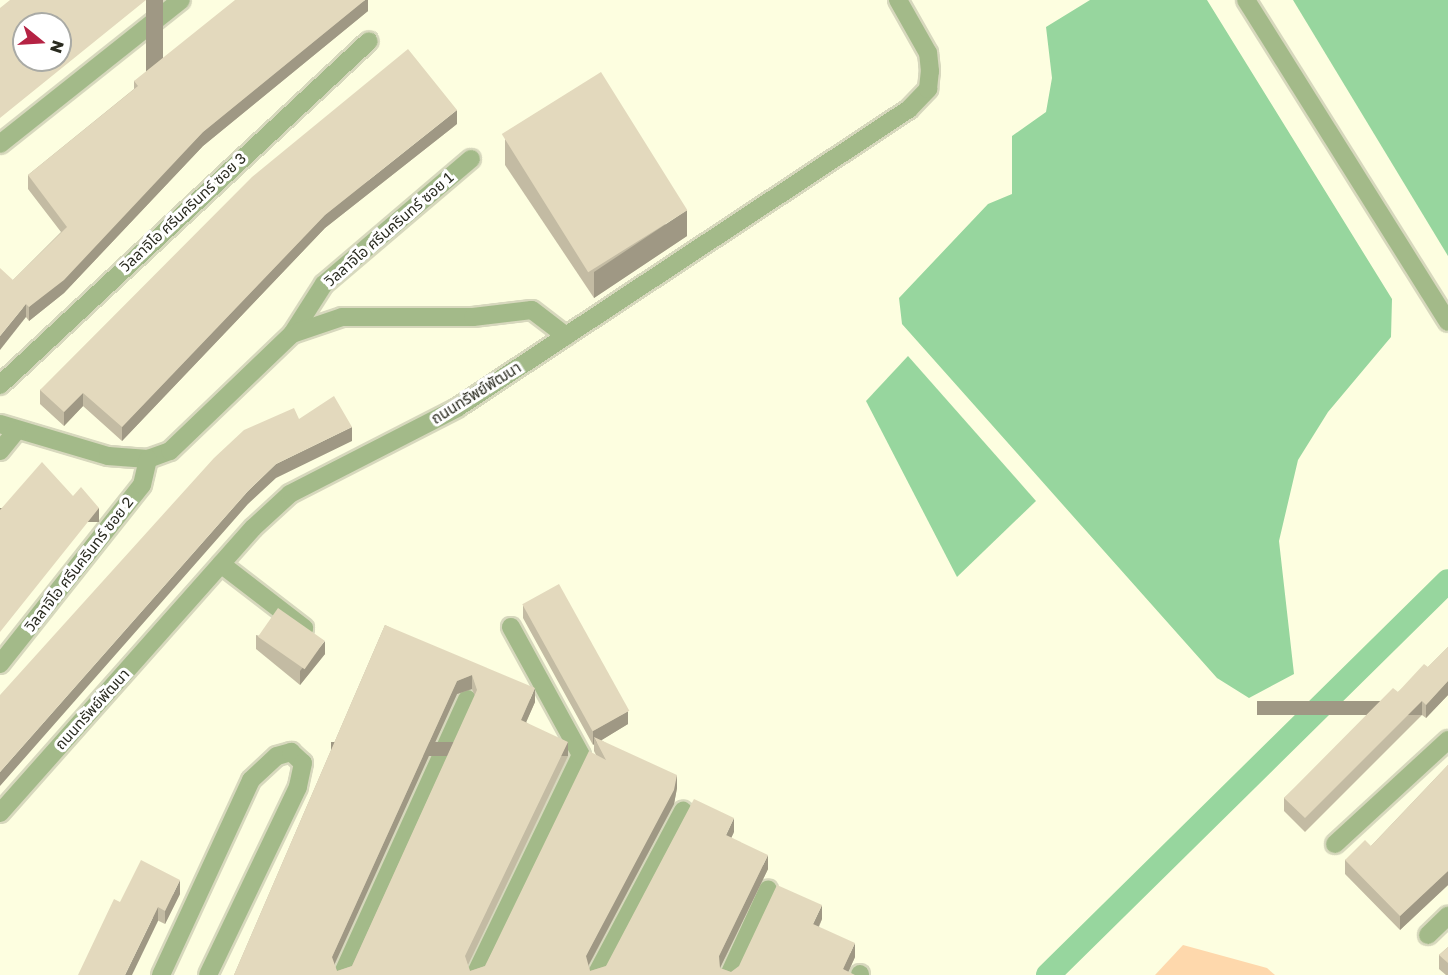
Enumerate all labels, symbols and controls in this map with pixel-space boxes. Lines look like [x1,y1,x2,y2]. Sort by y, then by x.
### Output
north arrow [12,12,72,72]
text: N [46,38,69,56]
street label: วิลลาจิโอ ศรีนครินทร์ ซอย 3 [116,149,250,275]
street label: วิลลาจิโอ ศรีนครินทร์ ซอย 1 [321,168,457,290]
street label: ถนนทรัพย์พัฒนา [428,358,524,428]
street label: วิลลาจิโอ ศรีนครินทร์ ซอย 2 [21,493,137,635]
street label: ถนนทรัพย์พัฒนา [51,665,133,753]

